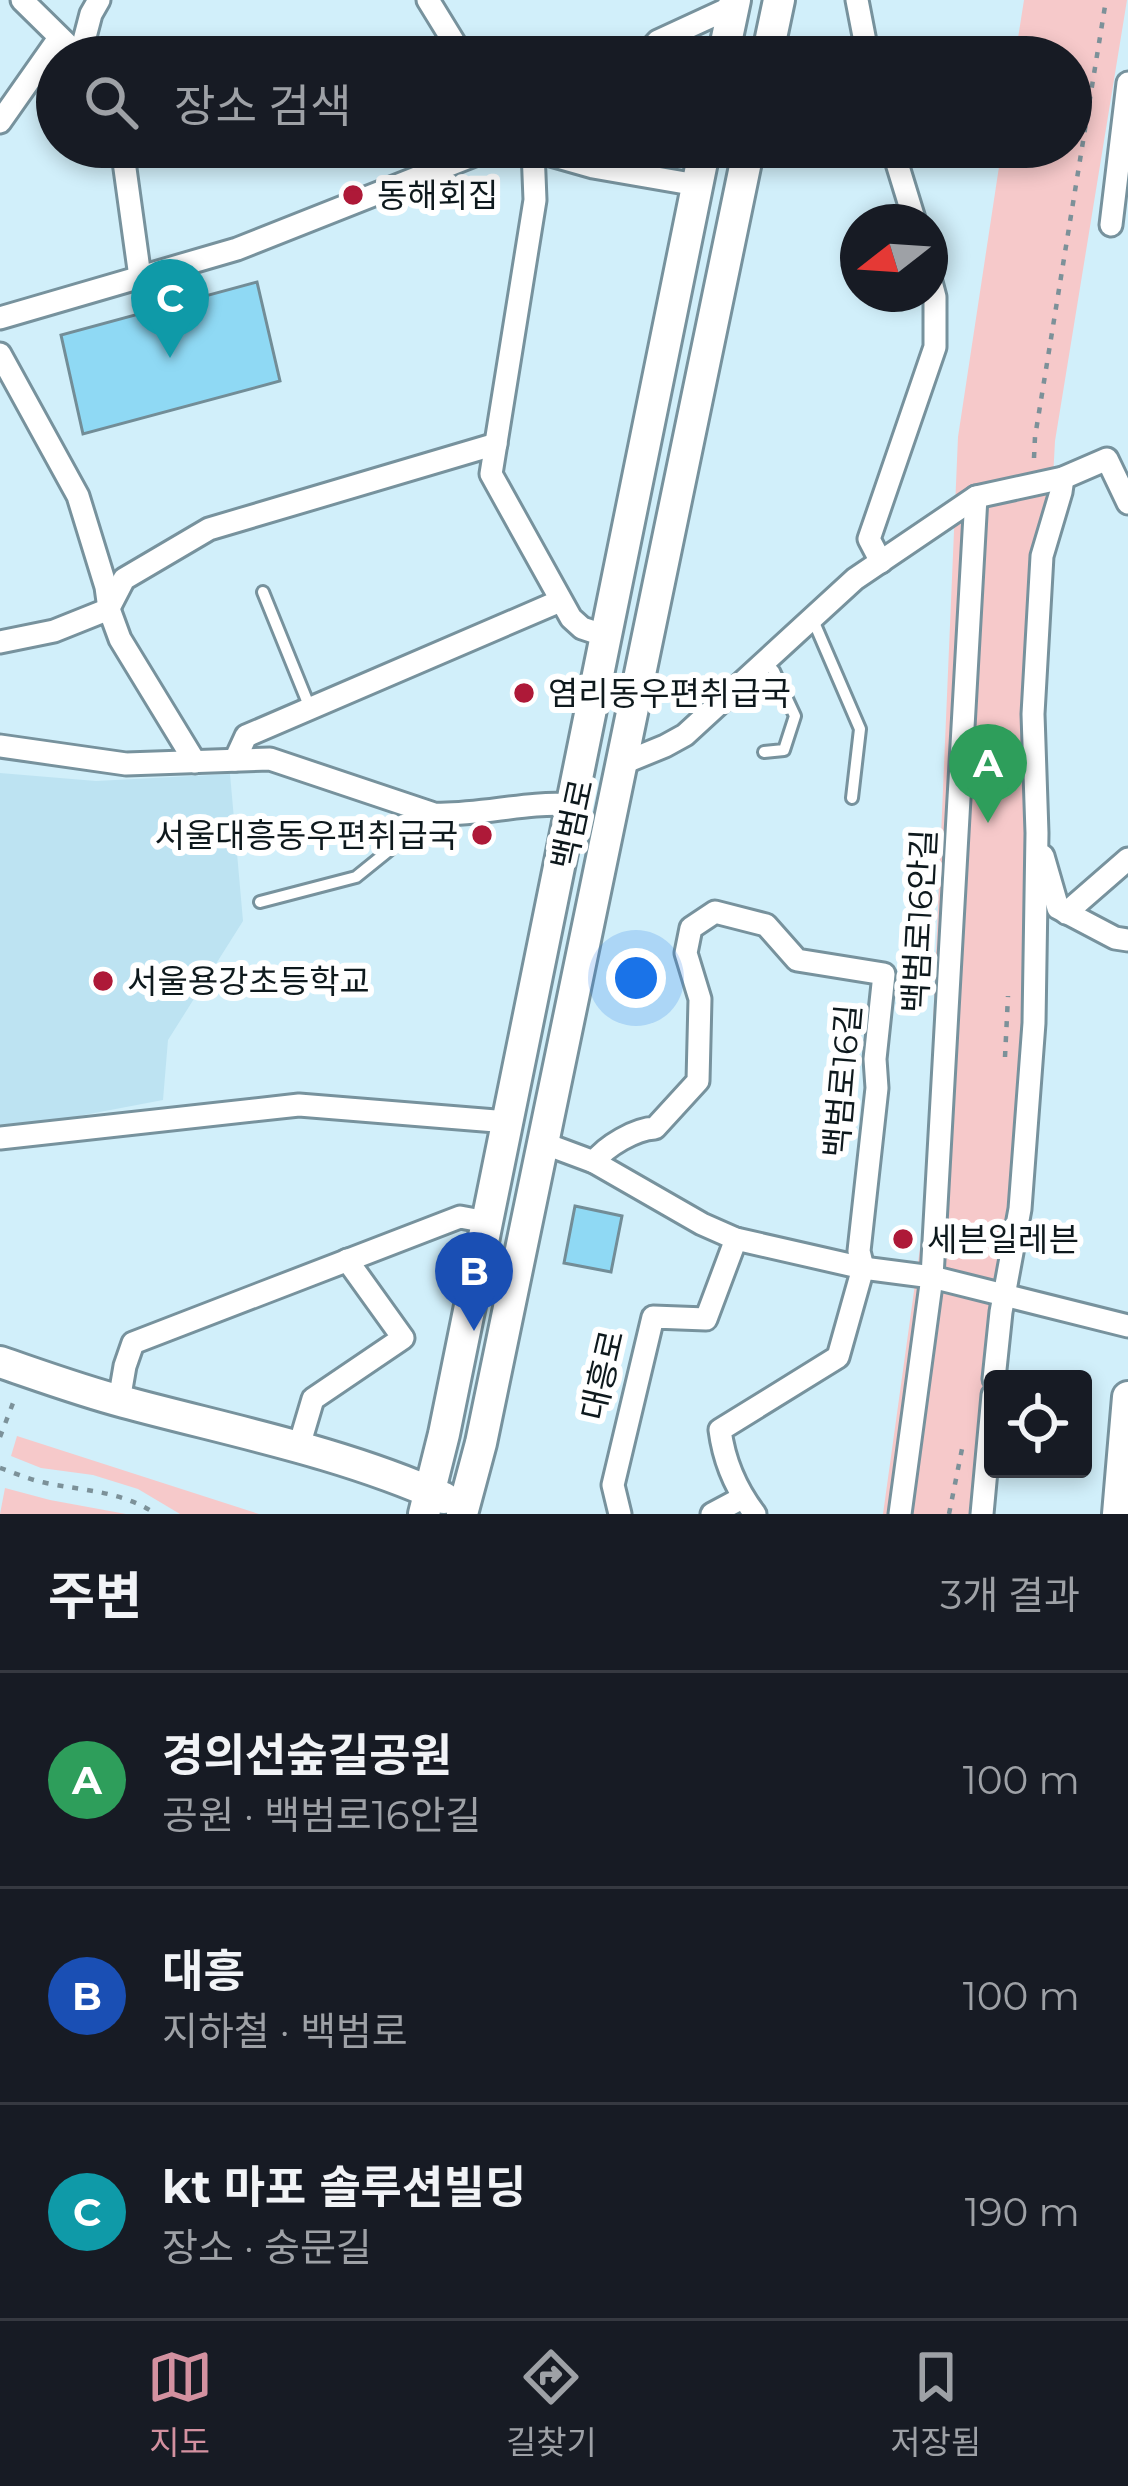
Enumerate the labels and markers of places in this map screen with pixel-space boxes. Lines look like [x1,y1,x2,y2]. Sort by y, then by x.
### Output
place label: 동해회집 [377,175,498,215]
marker: 동해회집 [340,182,366,208]
pin: C [131,259,209,358]
place label: 염리동우편취급국 [548,673,791,713]
marker: 염리동우편취급국 [511,680,537,706]
pin: A [949,724,1027,823]
place label: 서울대흥동우편취급국 [154,815,458,855]
marker: 서울대흥동우편취급국 [469,822,495,848]
place label: 서울용강초등학교 [127,961,370,1001]
marker: 서울용강초등학교 [90,968,116,994]
place label: 세븐일레븐 [927,1219,1079,1259]
marker: 세븐일레븐 [890,1226,916,1252]
pin: B [435,1232,513,1331]

